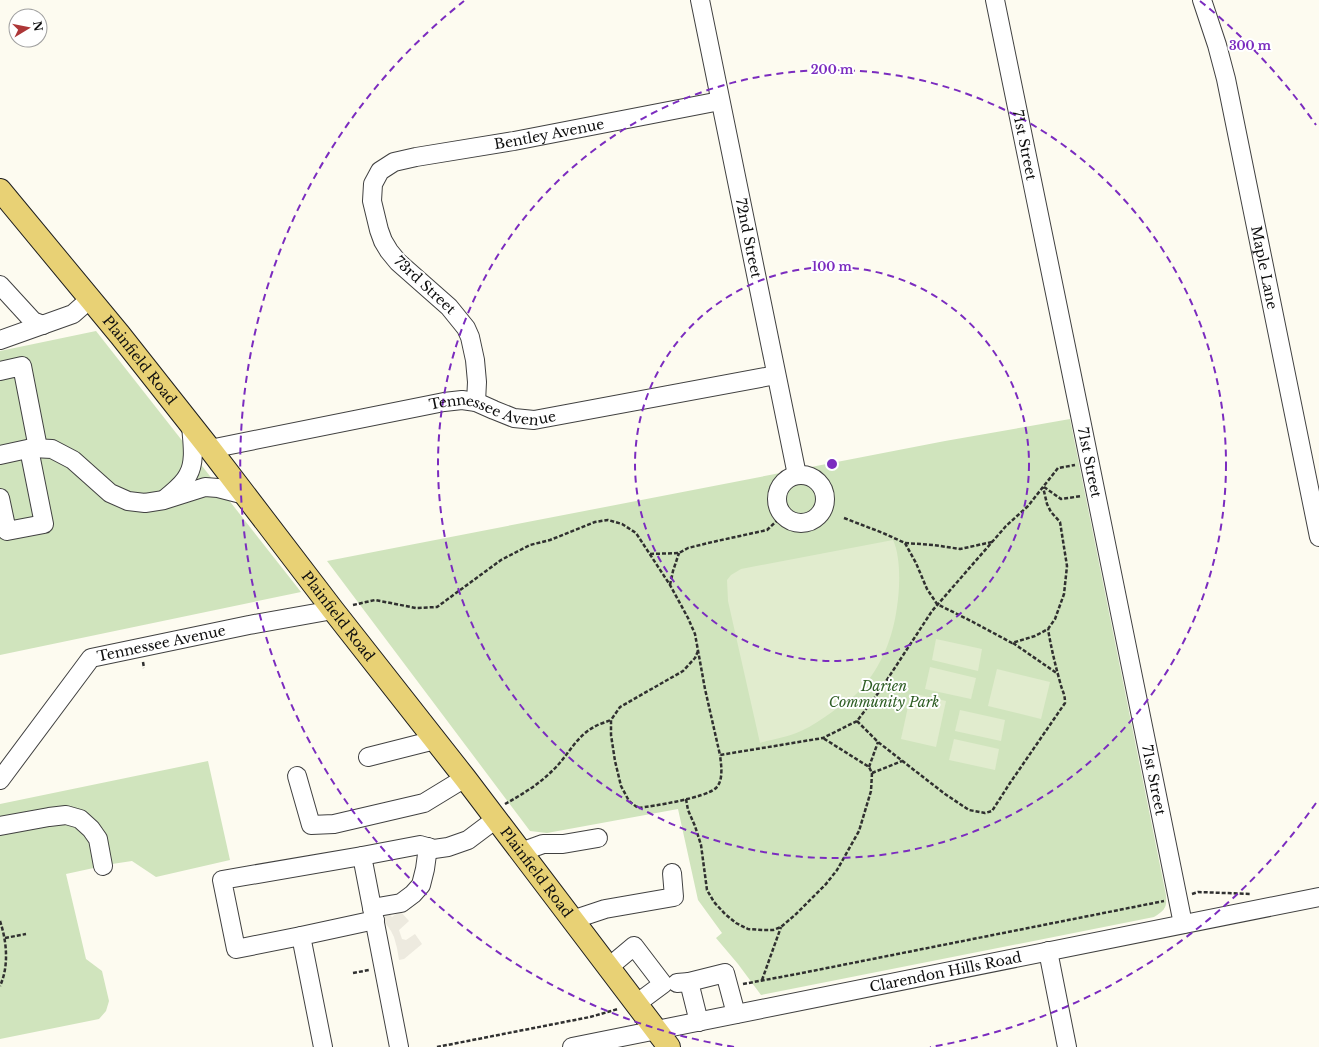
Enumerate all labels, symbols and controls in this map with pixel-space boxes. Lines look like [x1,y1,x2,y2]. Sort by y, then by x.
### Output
north arrow [8,8,48,48]
text: N [30,20,46,33]
text: 300 m [1229,38,1272,53]
text: 200 m [811,62,854,77]
street label: 71st Street [1009,108,1041,182]
street label: Bentley Avenue [493,115,606,153]
street label: 72nd Street [732,197,766,280]
street label: Maple Lane [1247,224,1282,311]
street label: 73rd Street [390,252,460,319]
text: 100 m [812,259,853,274]
street label: Plainfield Road [99,312,181,409]
street label: Tennessee Avenue [427,391,557,429]
street label: 71st Street [1074,426,1106,500]
centre of rings [825,457,839,471]
street label: Plainfield Road [298,568,379,665]
street label: Tennessee Avenue [95,621,227,665]
park label: Darien Community Park [829,677,939,711]
street label: 71st Street [1138,743,1170,817]
street label: Plainfield Road [496,823,577,921]
street label: Clarendon Hills Road [868,948,1024,996]

